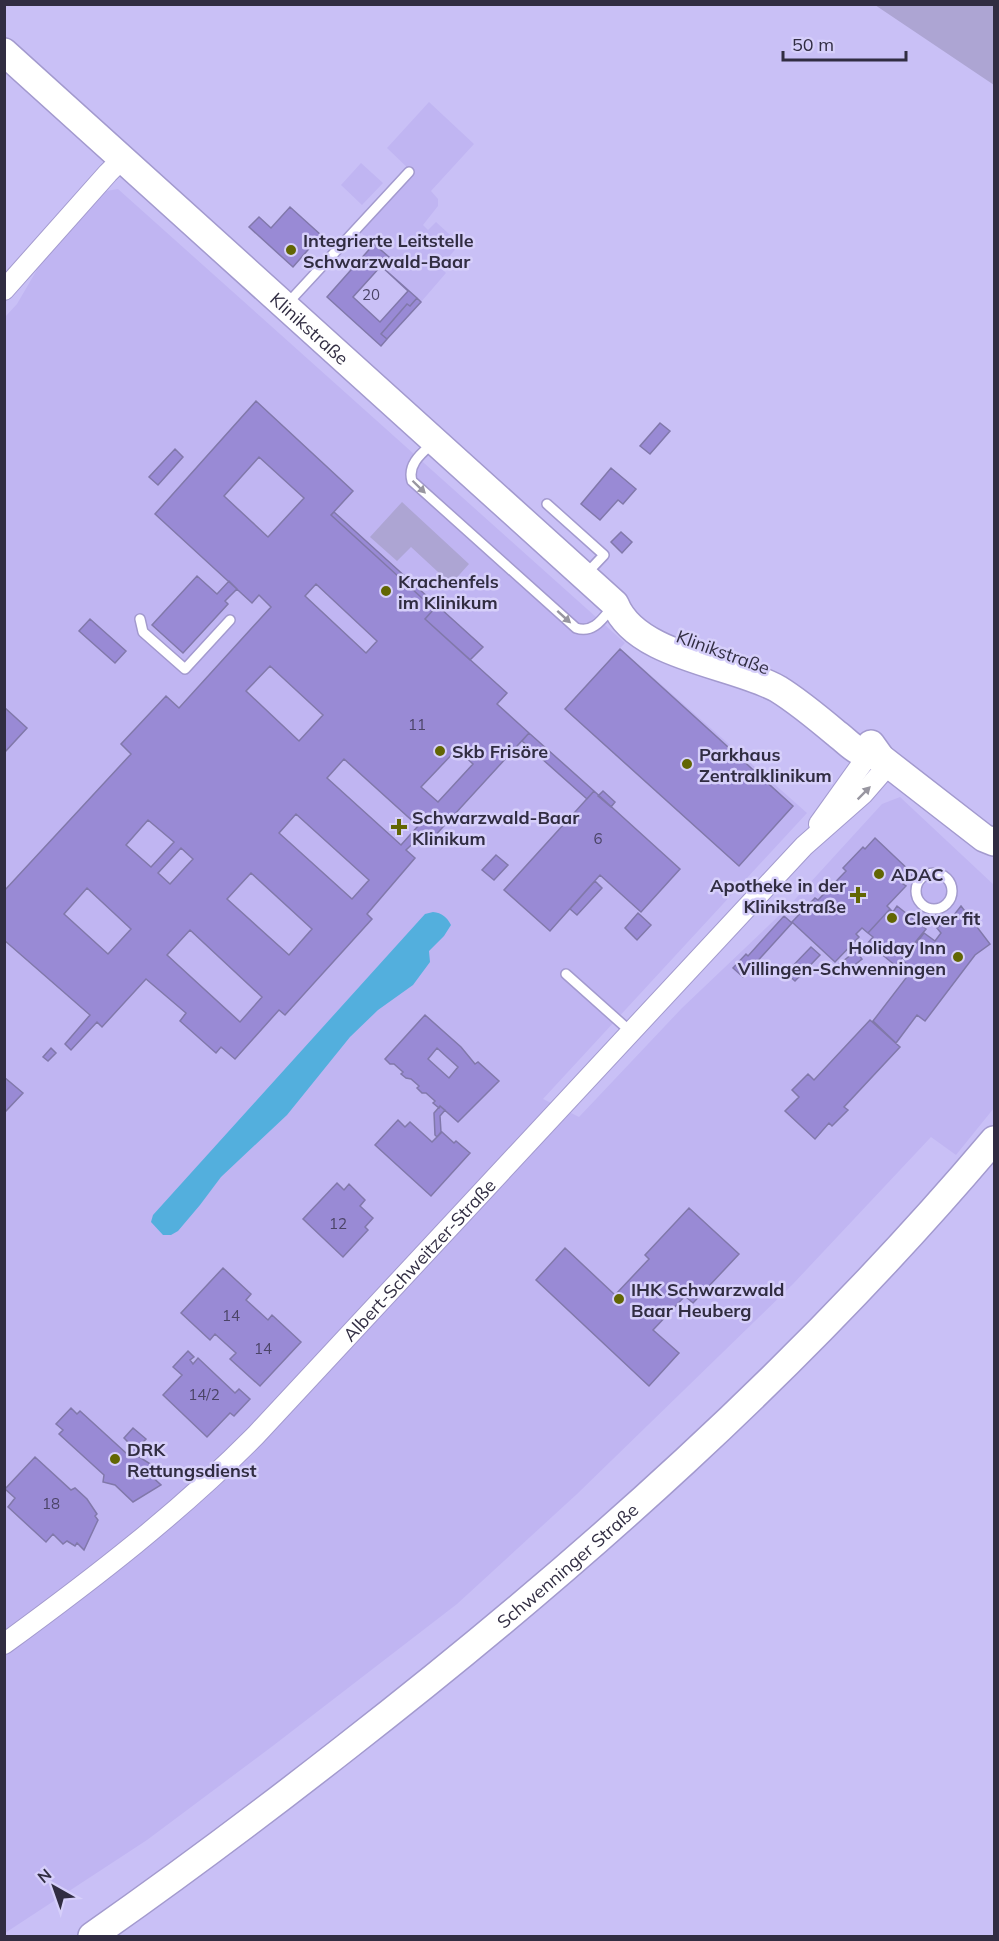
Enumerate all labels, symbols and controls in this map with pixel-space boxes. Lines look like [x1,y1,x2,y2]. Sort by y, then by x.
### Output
scale bar [783,24,906,62]
text: 50 m [792,33,834,56]
place label: Integrierte Leitstelle Schwarzwald-Baar [303,229,474,273]
marker: Integrierte Leitstelle Schwarzwald-Baar [284,243,298,257]
house number: 20 [362,285,380,304]
street label: Klinikstraße [266,287,354,369]
one-way arrow [412,479,426,493]
place label: Krachenfels im Klinikum [398,570,499,614]
marker: Krachenfels im Klinikum [379,584,393,598]
one-way arrow [556,610,571,623]
street label: Klinikstraße [673,625,773,679]
house number: 11 [408,715,426,734]
place label: Skb Frisöre [452,740,548,763]
place label: Parkhaus Zentralklinikum [699,743,832,787]
marker: Skb Frisöre [433,744,447,758]
marker: Parkhaus Zentralklinikum [680,757,694,771]
one-way arrow [856,786,871,800]
place label: Schwarzwald-Baar Klinikum [412,806,580,850]
marker: Schwarzwald-Baar Klinikum [390,818,408,836]
house number: 6 [593,829,603,848]
place label: ADAC [891,863,944,886]
marker: ADAC [872,867,886,881]
place label: Apotheke in der Klinikstraße [710,874,847,918]
marker: Apotheke in der Klinikstraße [851,888,865,902]
place label: Clever fit [904,907,981,930]
marker: Clever fit [885,911,899,925]
place label: Holiday Inn Villingen-Schwenningen [737,936,946,980]
marker: Holiday Inn Villingen-Schwenningen [951,950,965,964]
street label: Albert-Schweitzer-Straße [338,1174,500,1346]
house number: 12 [329,1214,347,1233]
place label: IHK Schwarzwald Baar Heuberg [631,1278,785,1322]
marker: IHK Schwarzwald Baar Heuberg [612,1292,626,1306]
house number: 14 [222,1306,240,1325]
house number: 14 [254,1339,272,1358]
house number: 14/2 [188,1385,220,1404]
place label: DRK Rettungsdienst [127,1438,257,1482]
marker: DRK Rettungsdienst [108,1452,122,1466]
house number: 18 [42,1494,60,1513]
street label: Schwenninger Straße [492,1498,643,1633]
north arrow [24,1857,84,1917]
text: N [33,1864,55,1887]

